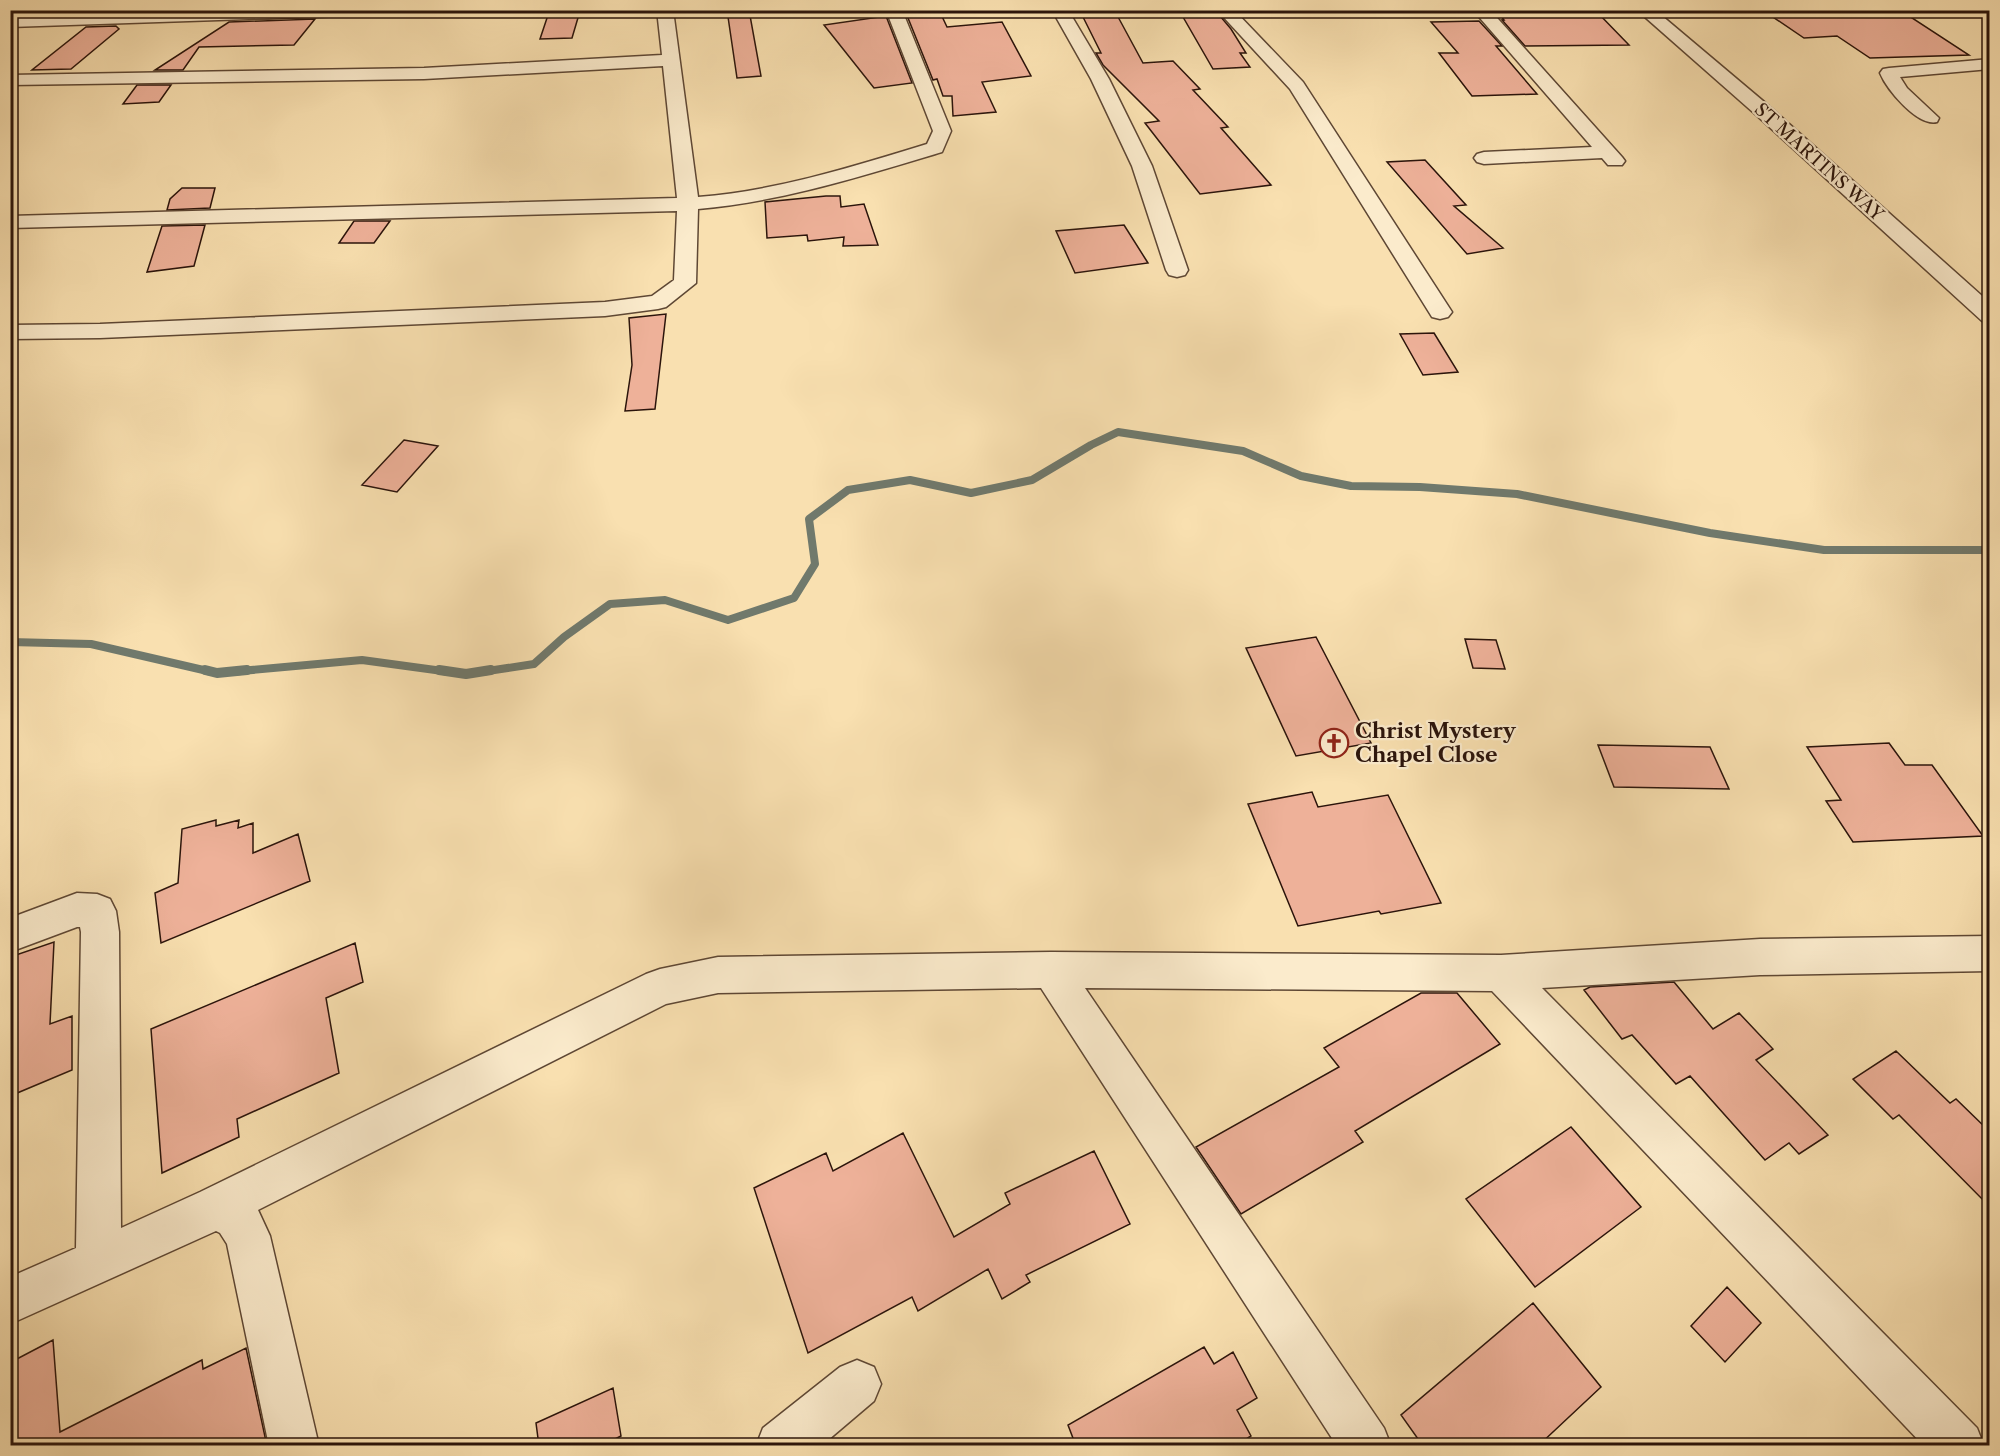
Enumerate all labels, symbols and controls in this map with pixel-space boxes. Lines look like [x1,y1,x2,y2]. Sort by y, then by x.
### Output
street label: ST MARTINS WAY [1750,98,1889,227]
place label: Christ Mystery Chapel Close [1355,718,1517,767]
church icon: Christ Mystery Chapel Close [1318,727,1350,759]

